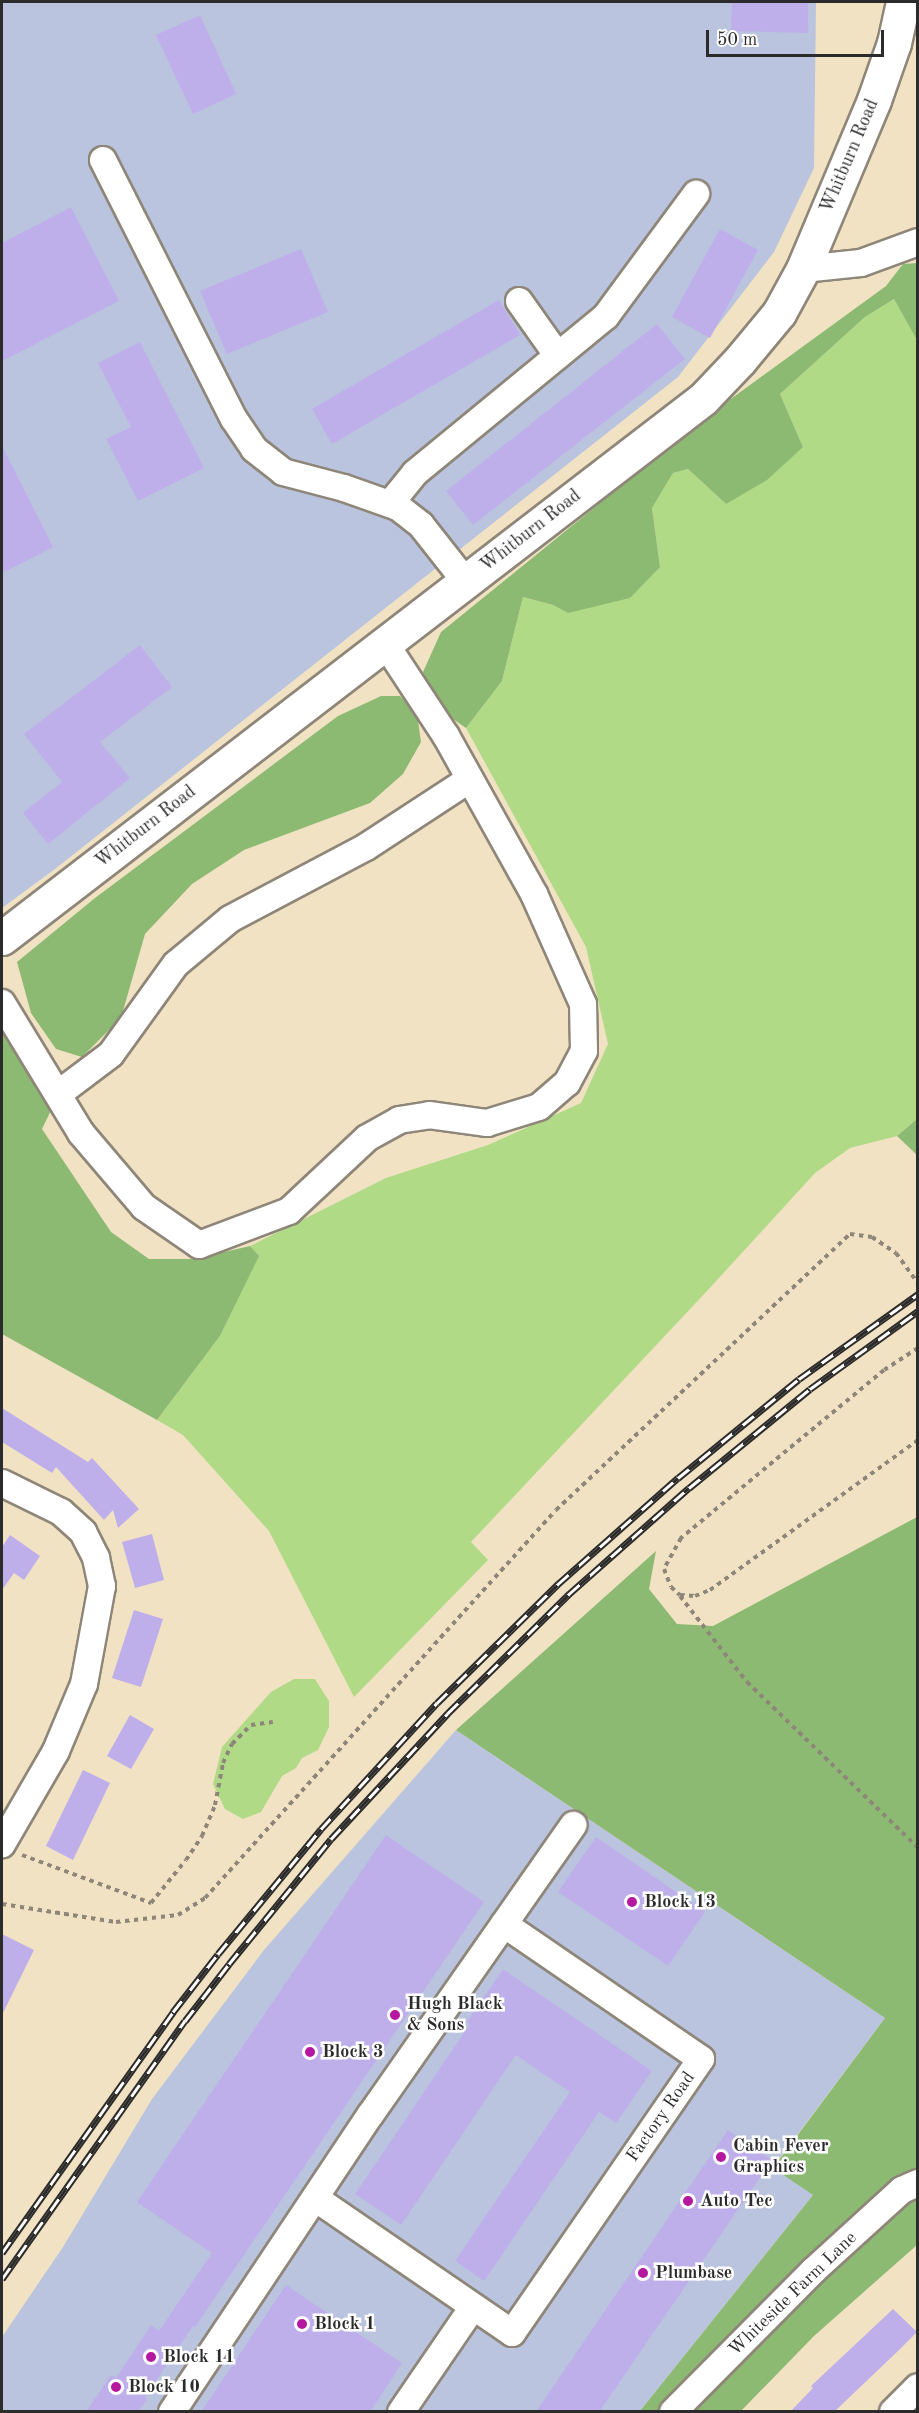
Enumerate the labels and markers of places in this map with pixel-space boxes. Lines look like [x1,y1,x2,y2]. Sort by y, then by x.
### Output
place label: Block 13 [644,1891,716,1913]
marker: Block 13 [625,1895,639,1909]
place label: Hugh Black & Sons [407,1994,503,2036]
marker: Hugh Black & Sons [388,2008,402,2022]
place label: Block 3 [322,2041,383,2063]
marker: Block 3 [303,2045,317,2059]
place label: Cabin Fever Graphics [733,2136,829,2178]
marker: Cabin Fever Graphics [714,2150,728,2164]
place label: Auto Tec [700,2190,773,2212]
marker: Auto Tec [681,2194,695,2208]
place label: Plumbase [655,2262,732,2284]
marker: Plumbase [636,2266,650,2280]
place label: Block 1 [314,2313,375,2335]
marker: Block 1 [295,2317,309,2331]
place label: Block 11 [163,2346,235,2368]
marker: Block 11 [144,2350,158,2364]
place label: Block 10 [128,2376,200,2398]
marker: Block 10 [109,2380,123,2394]

